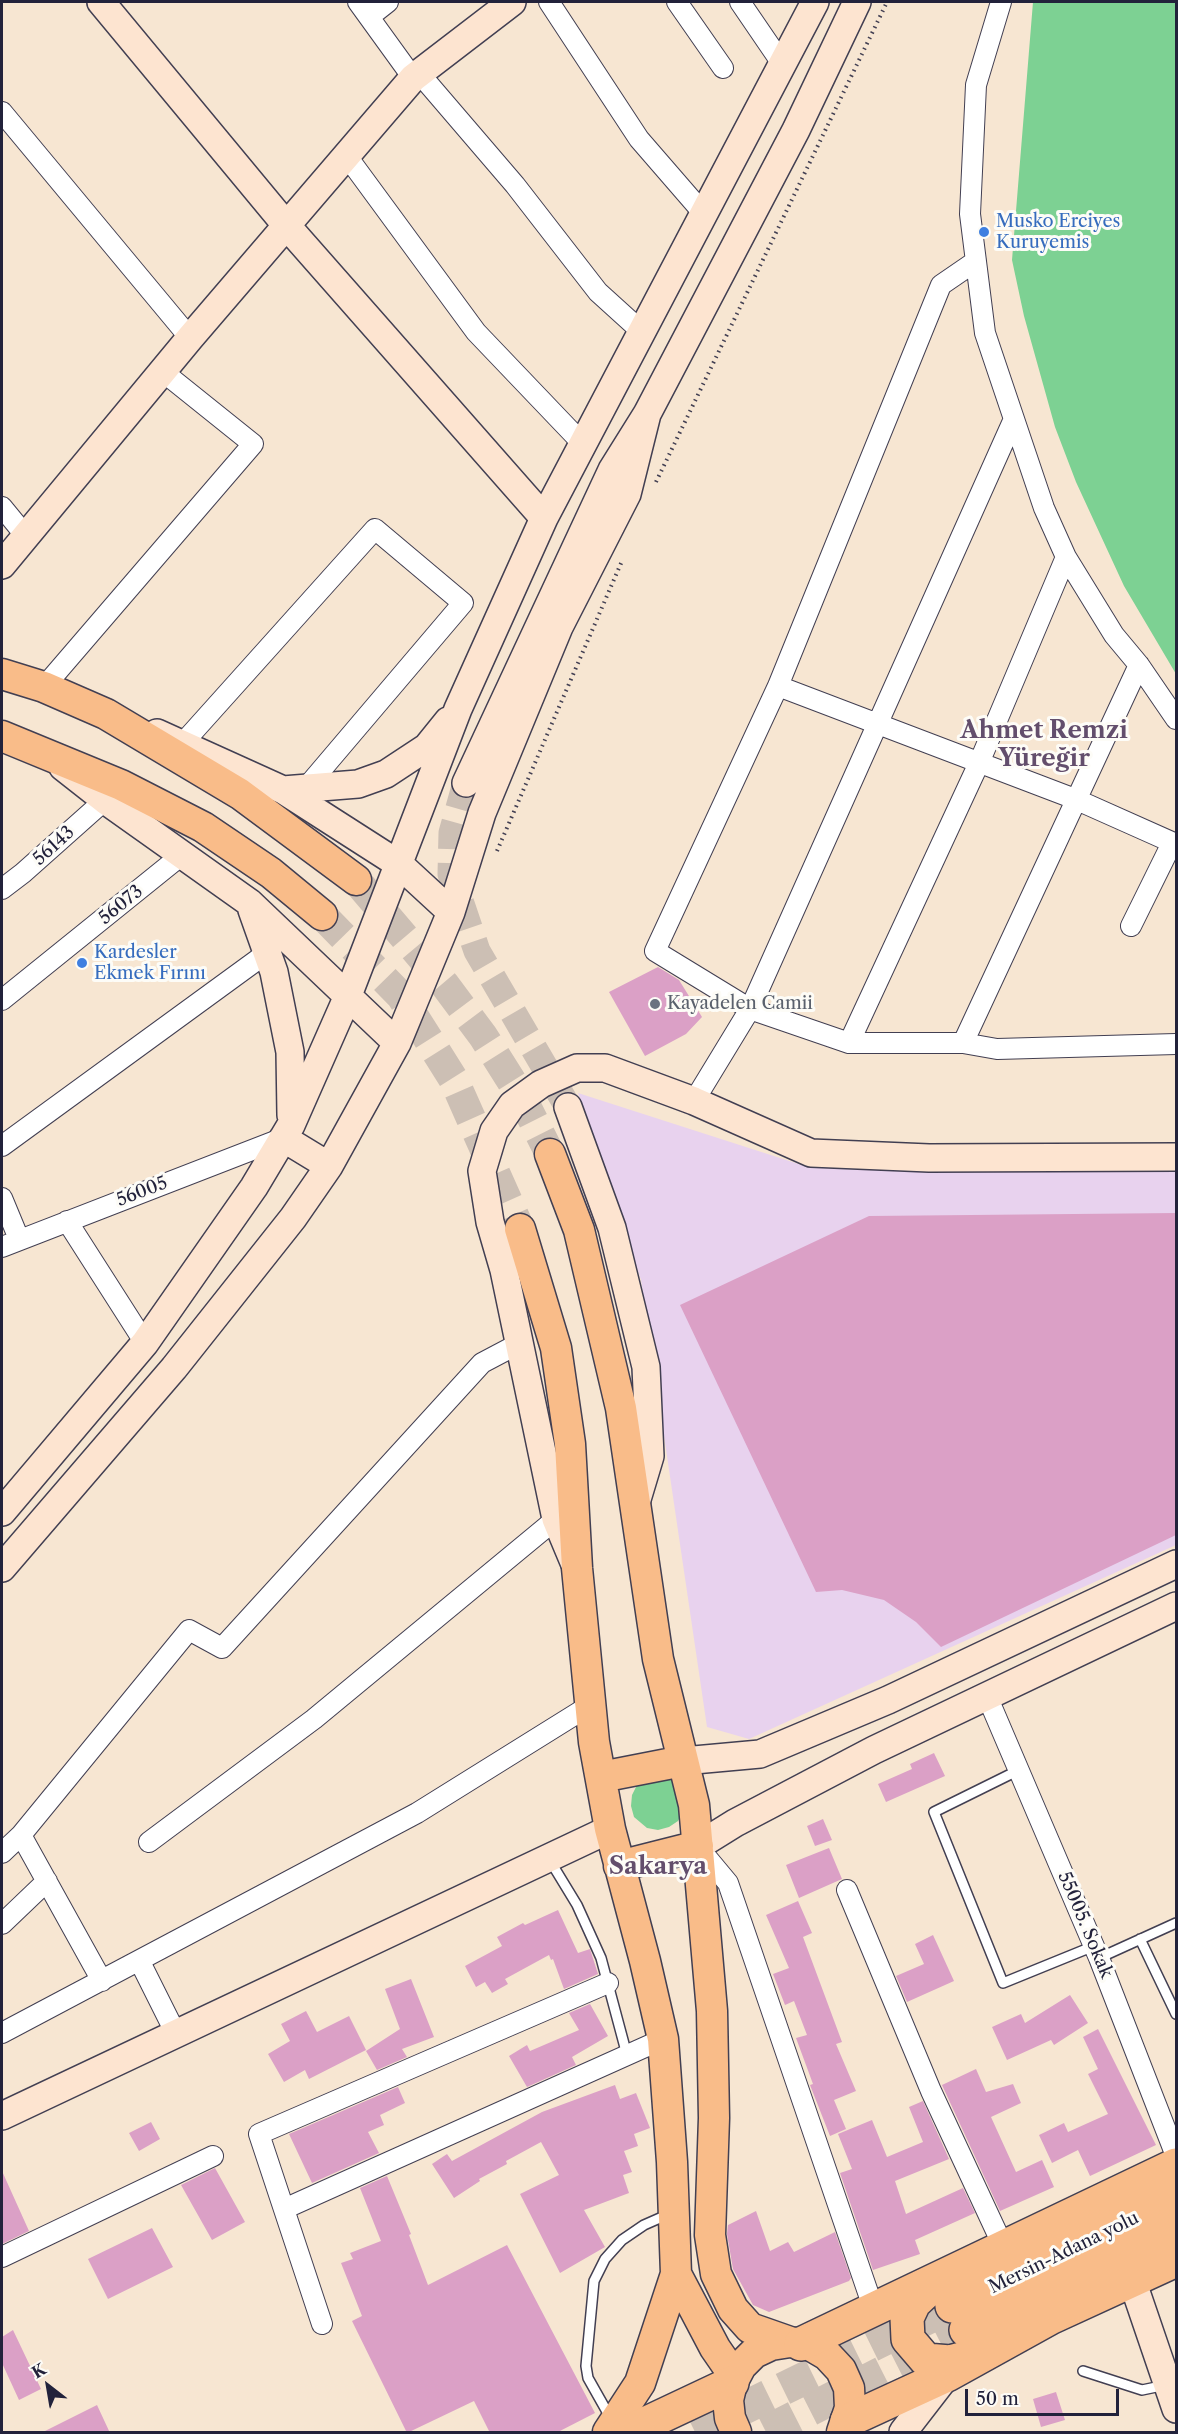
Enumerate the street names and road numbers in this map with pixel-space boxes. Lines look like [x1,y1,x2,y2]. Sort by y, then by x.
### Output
street label: 56143 [29,822,79,870]
street label: 56073 [95,881,147,929]
street label: 56005 [113,1172,171,1212]
street label: 55005. Sokak [1053,1869,1117,1981]
street label: Mersin-Adana yolu [986,2207,1142,2299]

